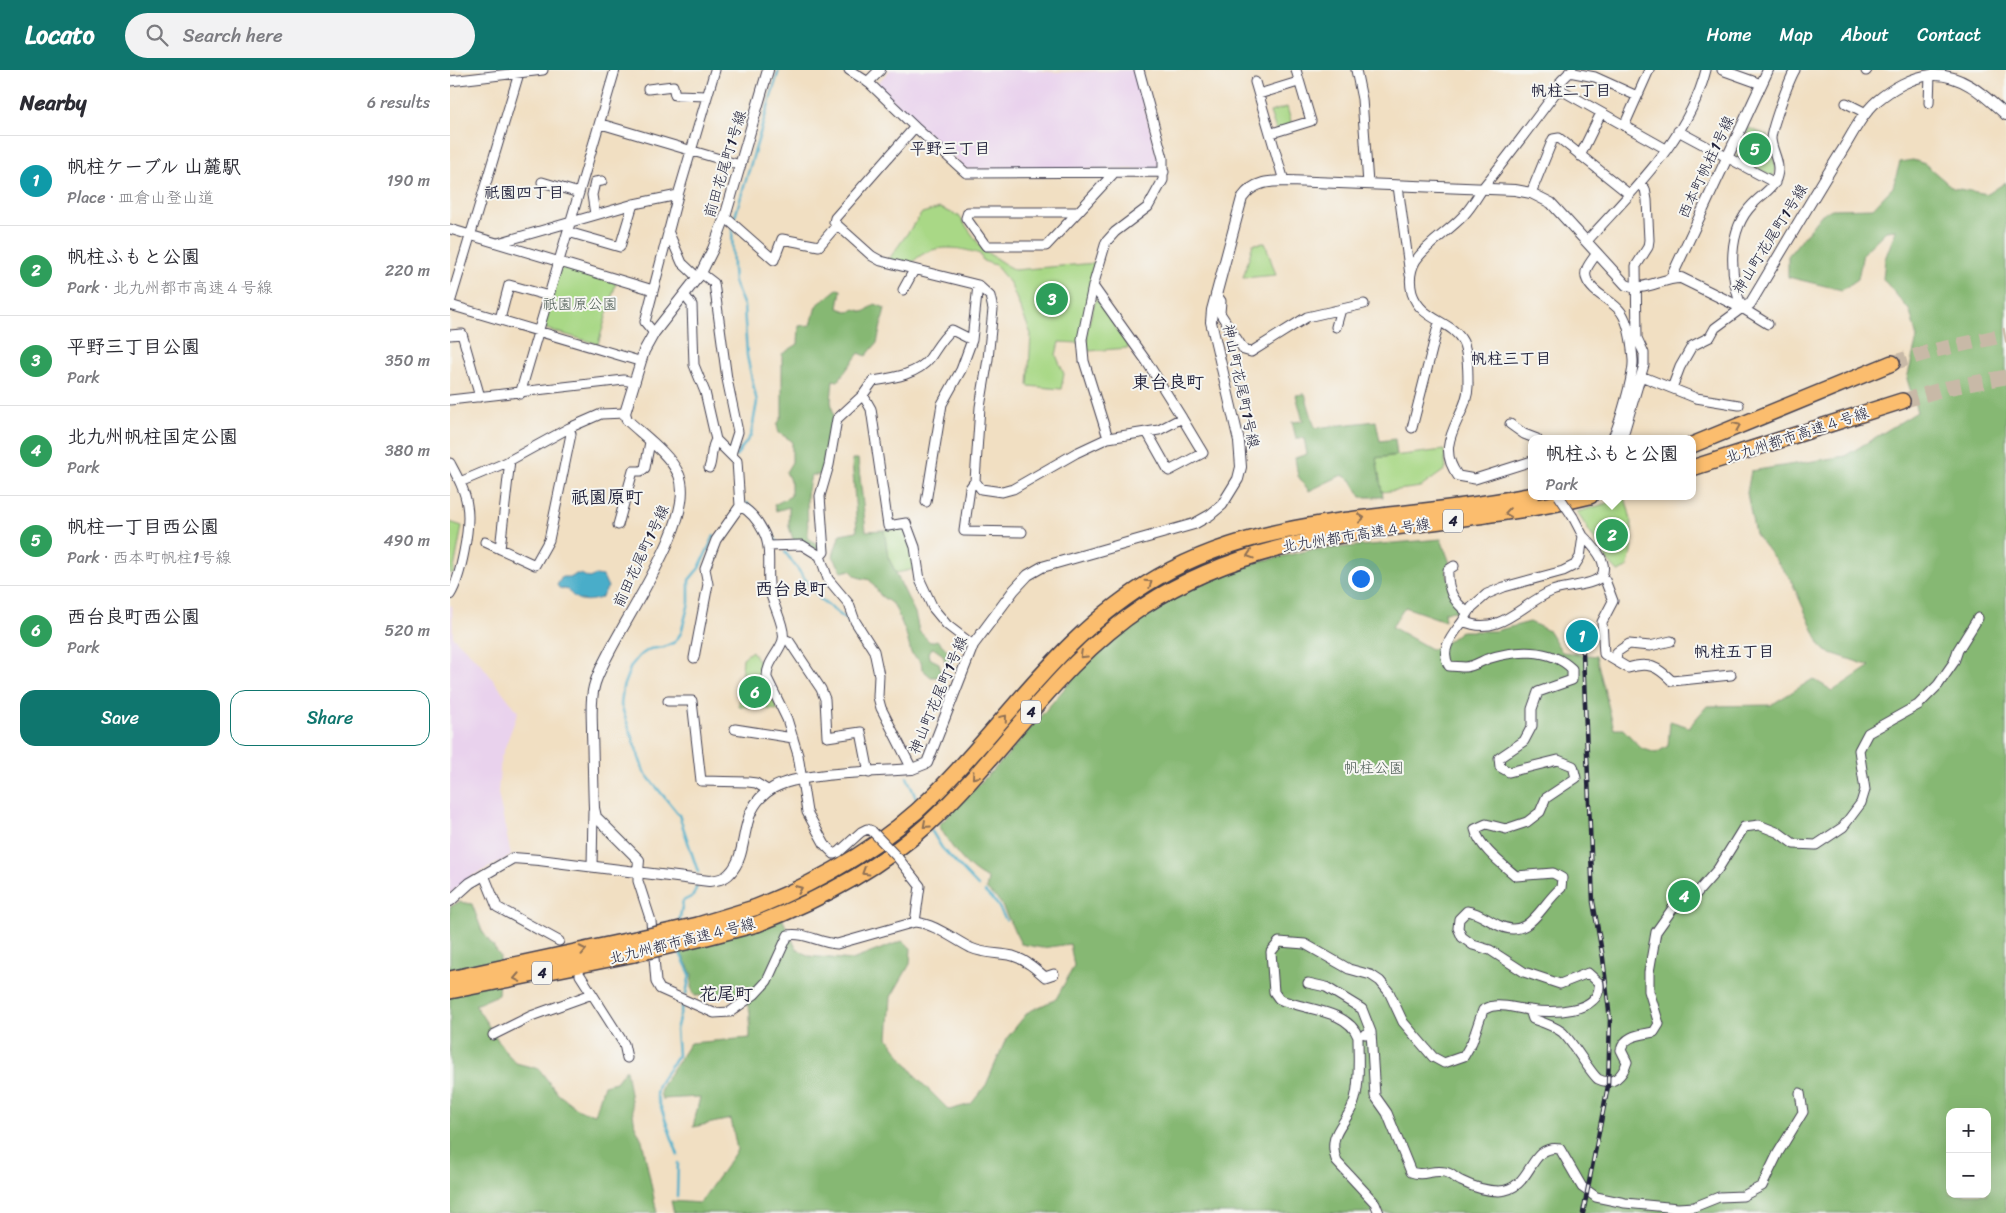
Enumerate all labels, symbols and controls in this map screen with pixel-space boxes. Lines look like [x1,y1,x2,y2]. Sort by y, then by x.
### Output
search box [125,13,475,58]
text: Locato [25,14,95,56]
text: Search here [183,19,283,52]
text: Home [1707,19,1752,51]
text: Map [1780,19,1813,51]
text: About [1841,19,1889,51]
text: Contact [1917,19,1981,51]
icon: search [143,21,171,49]
district label: 帆柱二丁目 [1531,76,1611,105]
text: Nearby [20,84,86,122]
text: 6 results [367,88,430,117]
street label: 前田花尾町1号線 [696,107,754,221]
street label: 西本町帆柱1号線 [1671,111,1741,223]
pin: 5 [1739,130,1771,168]
district label: 平野三丁目 [910,134,990,163]
text: 帆柱ケーブル 山麓駅 [67,150,241,183]
text: 1 [33,166,39,195]
text: 190 m [387,166,430,195]
district label: 祇園四丁目 [484,178,564,207]
street label: 神山町花尾町1号線 [1725,178,1815,300]
text: Place · 皿倉山登山道 [67,183,214,212]
text: 帆柱ふもと公園 [67,240,200,273]
text: 2 [31,256,41,285]
text: 220 m [385,256,430,285]
text: Park · 北九州都市高速４号線 [67,273,272,302]
pin: 3 [1036,280,1068,318]
park label: 祇園原公園 [542,291,618,317]
street label: 神山町花尾町1号線 [1215,321,1267,451]
text: 平野三丁目公園 [67,330,200,363]
district label: 帆柱三丁目 [1471,344,1551,373]
text: 3 [32,346,40,375]
text: 350 m [385,346,430,375]
text: Park [67,363,100,392]
district label: 東台良町 [1132,366,1204,398]
street label: 北九州都市高速４号線 [1722,399,1872,471]
text: 北九州帆柱国定公園 [67,420,238,453]
one-way arrow [1732,422,1741,433]
popup [1528,435,1696,500]
text: 4 [31,436,41,465]
text: 380 m [385,436,430,465]
text: 帆柱ふもと公園 [1545,437,1679,470]
text: Park [67,453,100,482]
text: Park [1545,470,1578,499]
district label: 祇園原町 [571,481,643,513]
street label: 前田花尾町1号線 [606,500,676,612]
one-way arrow [1504,507,1513,517]
text: 帆柱一丁目西公園 [67,510,219,543]
street label: 北九州都市高速４号線 [1280,510,1432,560]
road number: 4 [1443,510,1463,532]
one-way arrow [1357,513,1365,524]
pin: 2 [1596,516,1628,554]
text: 5 [31,526,41,555]
text: 490 m [384,526,430,555]
text: Park · 西本町帆柱1号線 [67,543,231,572]
one-way arrow [1247,549,1255,559]
your location [1348,566,1374,592]
district label: 西台良町 [755,573,827,605]
one-way arrow [1143,580,1152,589]
text: 西台良町西公園 [67,600,200,633]
text: 6 [31,616,41,645]
text: 520 m [384,616,430,645]
pin: 1 [1566,617,1598,655]
street label: 神山町花尾町1号線 [901,632,975,758]
text: Park [67,633,100,662]
district label: 帆柱五丁目 [1694,637,1774,666]
one-way arrow [1080,649,1089,658]
pin: 6 [739,673,771,711]
button: Save [20,690,220,746]
button: Share [230,690,430,746]
road number: 4 [1021,700,1041,724]
one-way arrow [998,714,1007,723]
park label: 帆柱公園 [1344,755,1404,781]
one-way arrow [971,770,980,779]
one-way arrow [923,819,932,828]
one-way arrow [861,865,870,875]
pin: 4 [1668,877,1700,915]
one-way arrow [794,885,803,896]
street label: 北九州都市高速４号線 [606,910,758,972]
one-way arrow [579,945,588,956]
road number: 4 [532,961,552,984]
one-way arrow [513,972,522,982]
district label: 花尾町 [699,978,753,1010]
map controls [1946,1108,1991,1198]
button: + [1946,1108,1991,1153]
button: − [1946,1153,1991,1198]

